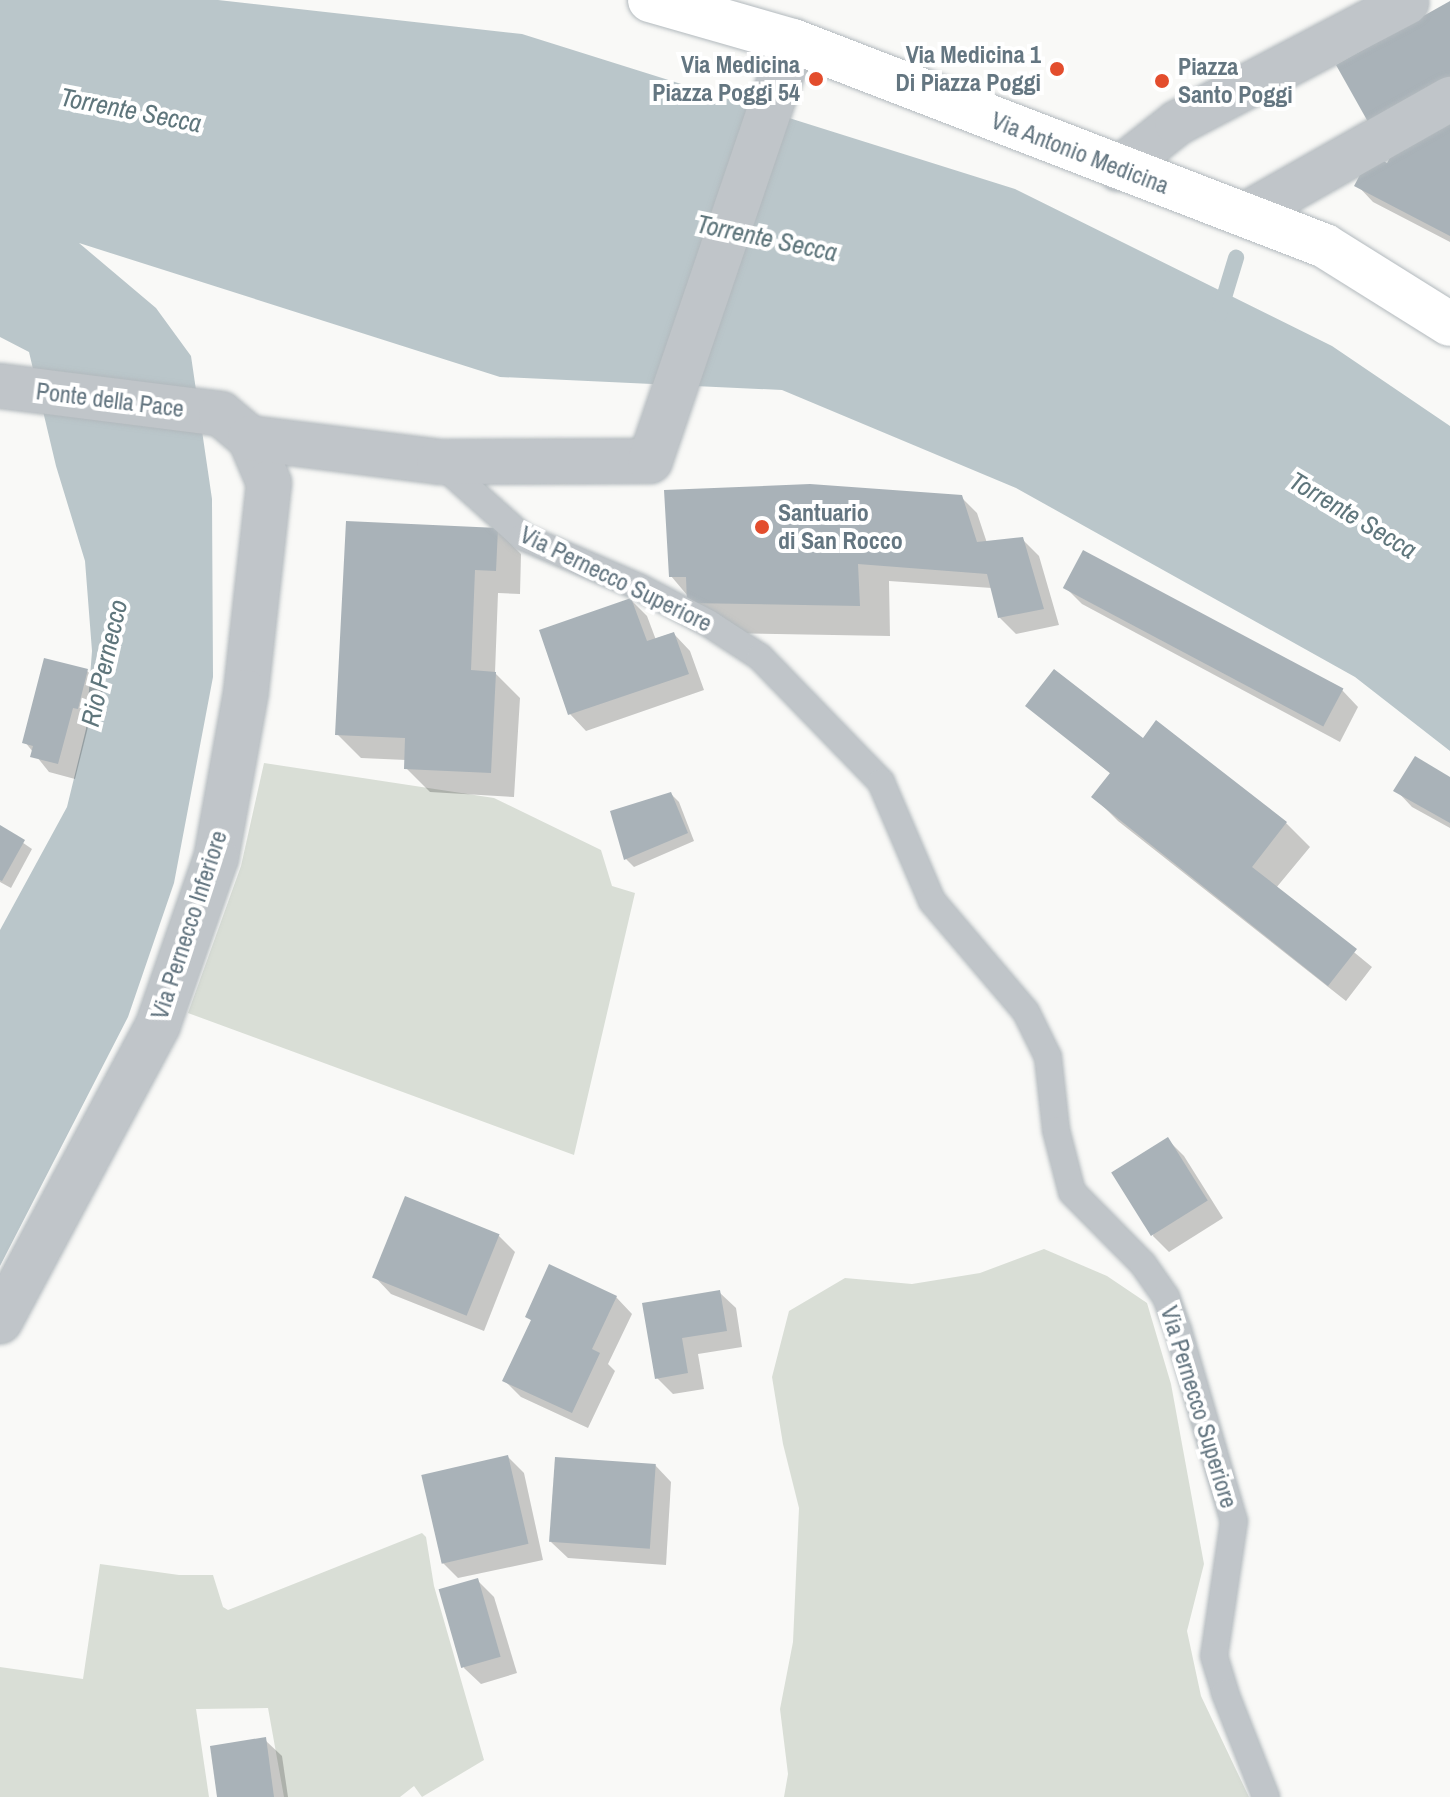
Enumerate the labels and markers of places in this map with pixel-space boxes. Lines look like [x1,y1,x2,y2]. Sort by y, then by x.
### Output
place label: Via Medicina 1 Di Piazza Poggi [896,41,1041,97]
place label: Via Medicina Piazza Poggi 54 [652,51,800,107]
place label: Piazza Santo Poggi [1178,53,1293,109]
marker: Via Medicina 1 Di Piazza Poggi [1048,60,1066,78]
marker: Via Medicina Piazza Poggi 54 [807,70,825,88]
marker: Piazza Santo Poggi [1153,72,1171,90]
place label: Santuario di San Rocco [778,499,903,555]
marker: Santuario di San Rocco [753,518,771,536]

